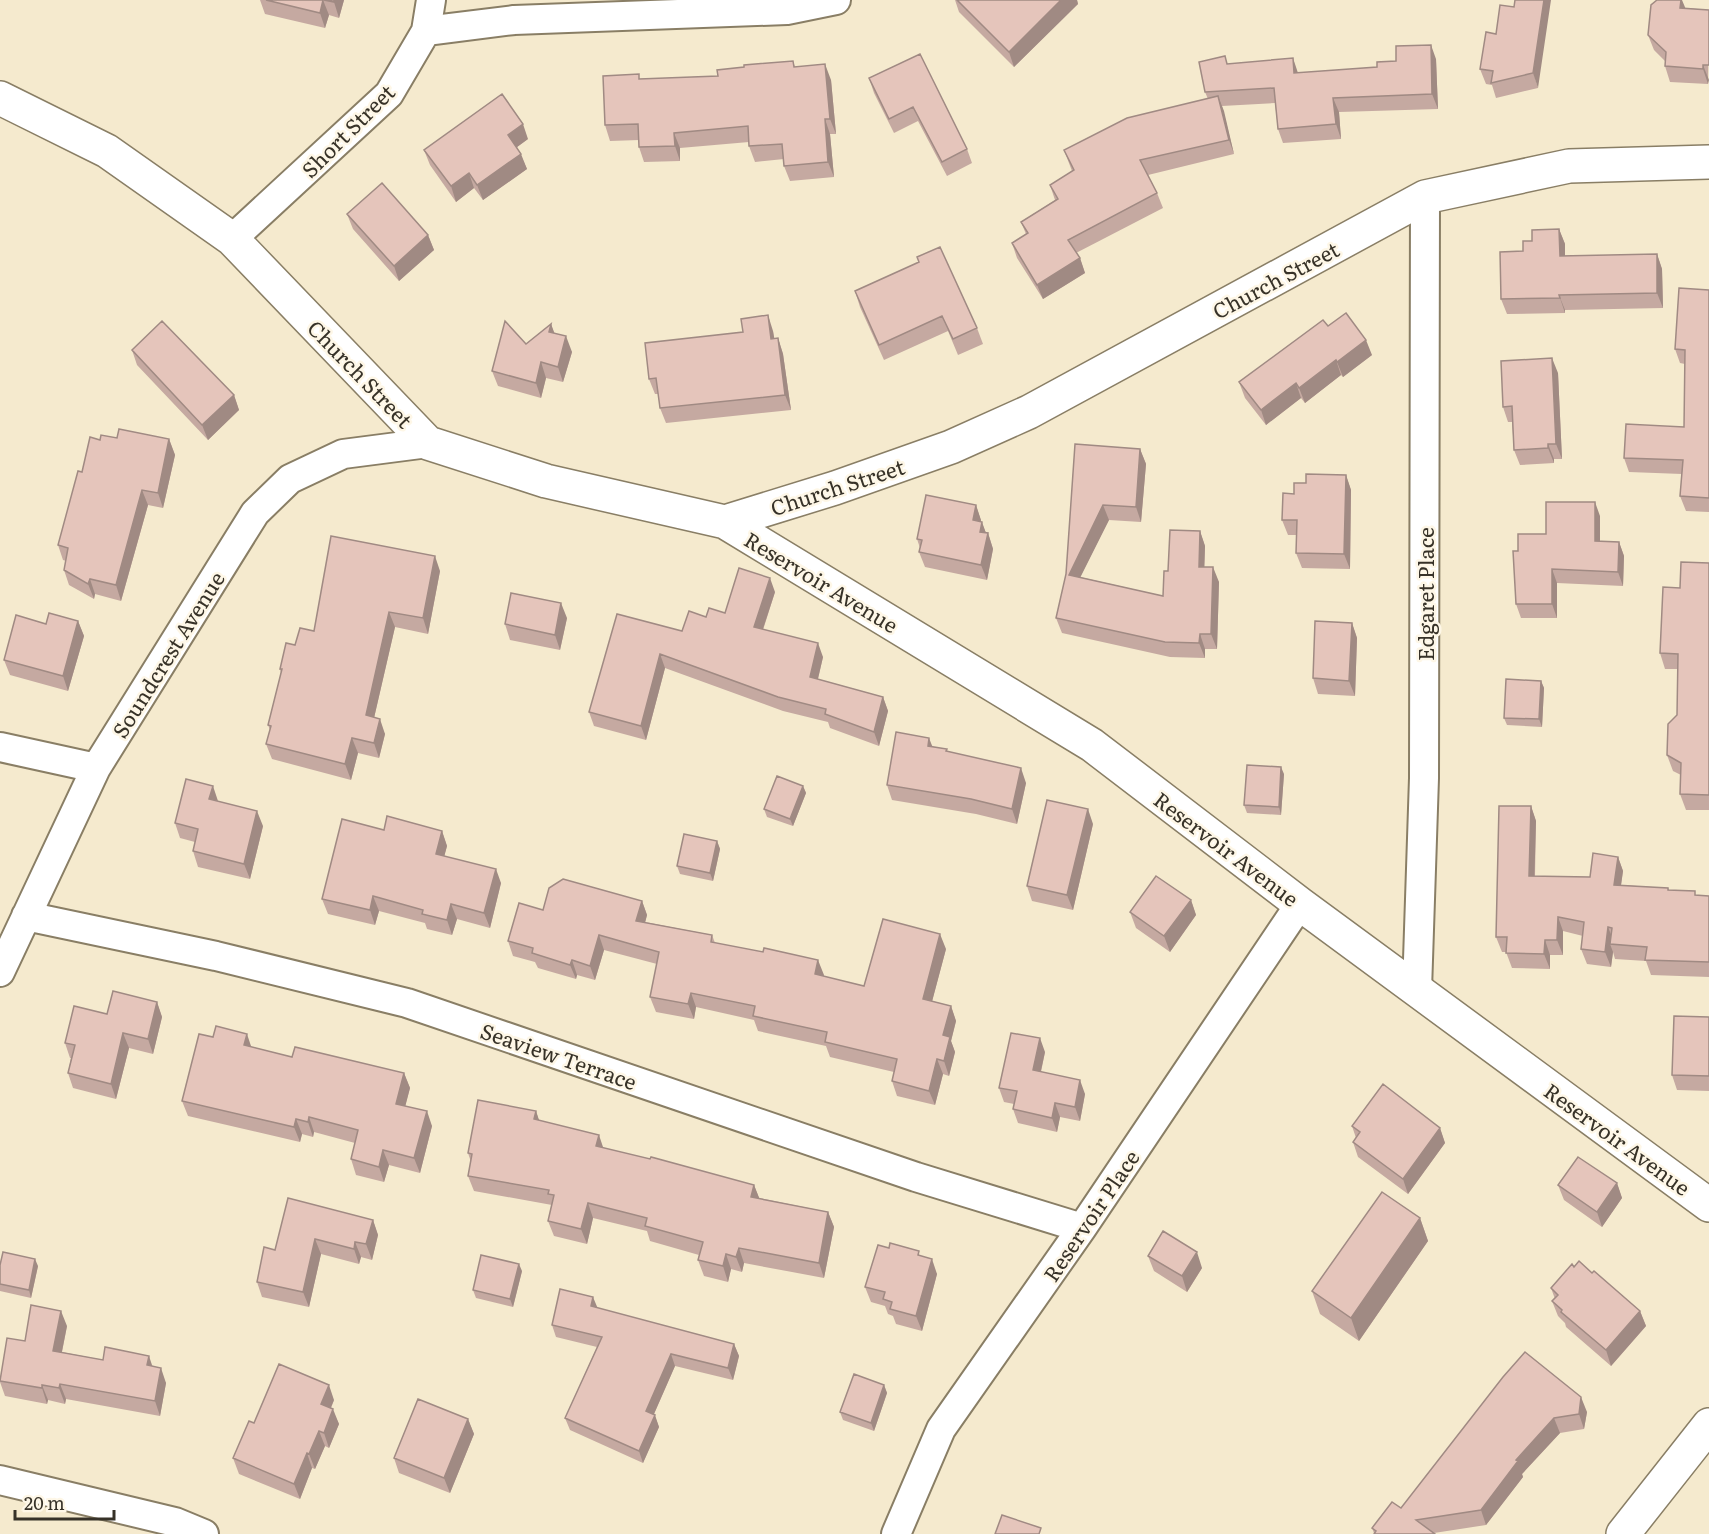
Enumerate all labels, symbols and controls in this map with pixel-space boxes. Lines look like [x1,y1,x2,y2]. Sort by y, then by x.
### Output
street label: Short Street [293,76,401,184]
street label: Church Street [1206,232,1344,325]
street label: Church Street [301,312,421,434]
street label: Church Street [766,450,909,522]
street label: Reservoir Avenue [739,523,905,639]
street label: Edgaret Place [1409,527,1440,661]
street label: Soundcrest Avenue [103,565,231,743]
street label: Reservoir Avenue [1148,783,1306,913]
street label: Seaview Terrace [477,1014,641,1096]
street label: Reservoir Avenue [1538,1074,1698,1202]
street label: Reservoir Place [1034,1143,1146,1287]
scale bar [15,1483,114,1521]
text: 20 m [24,1489,65,1516]

